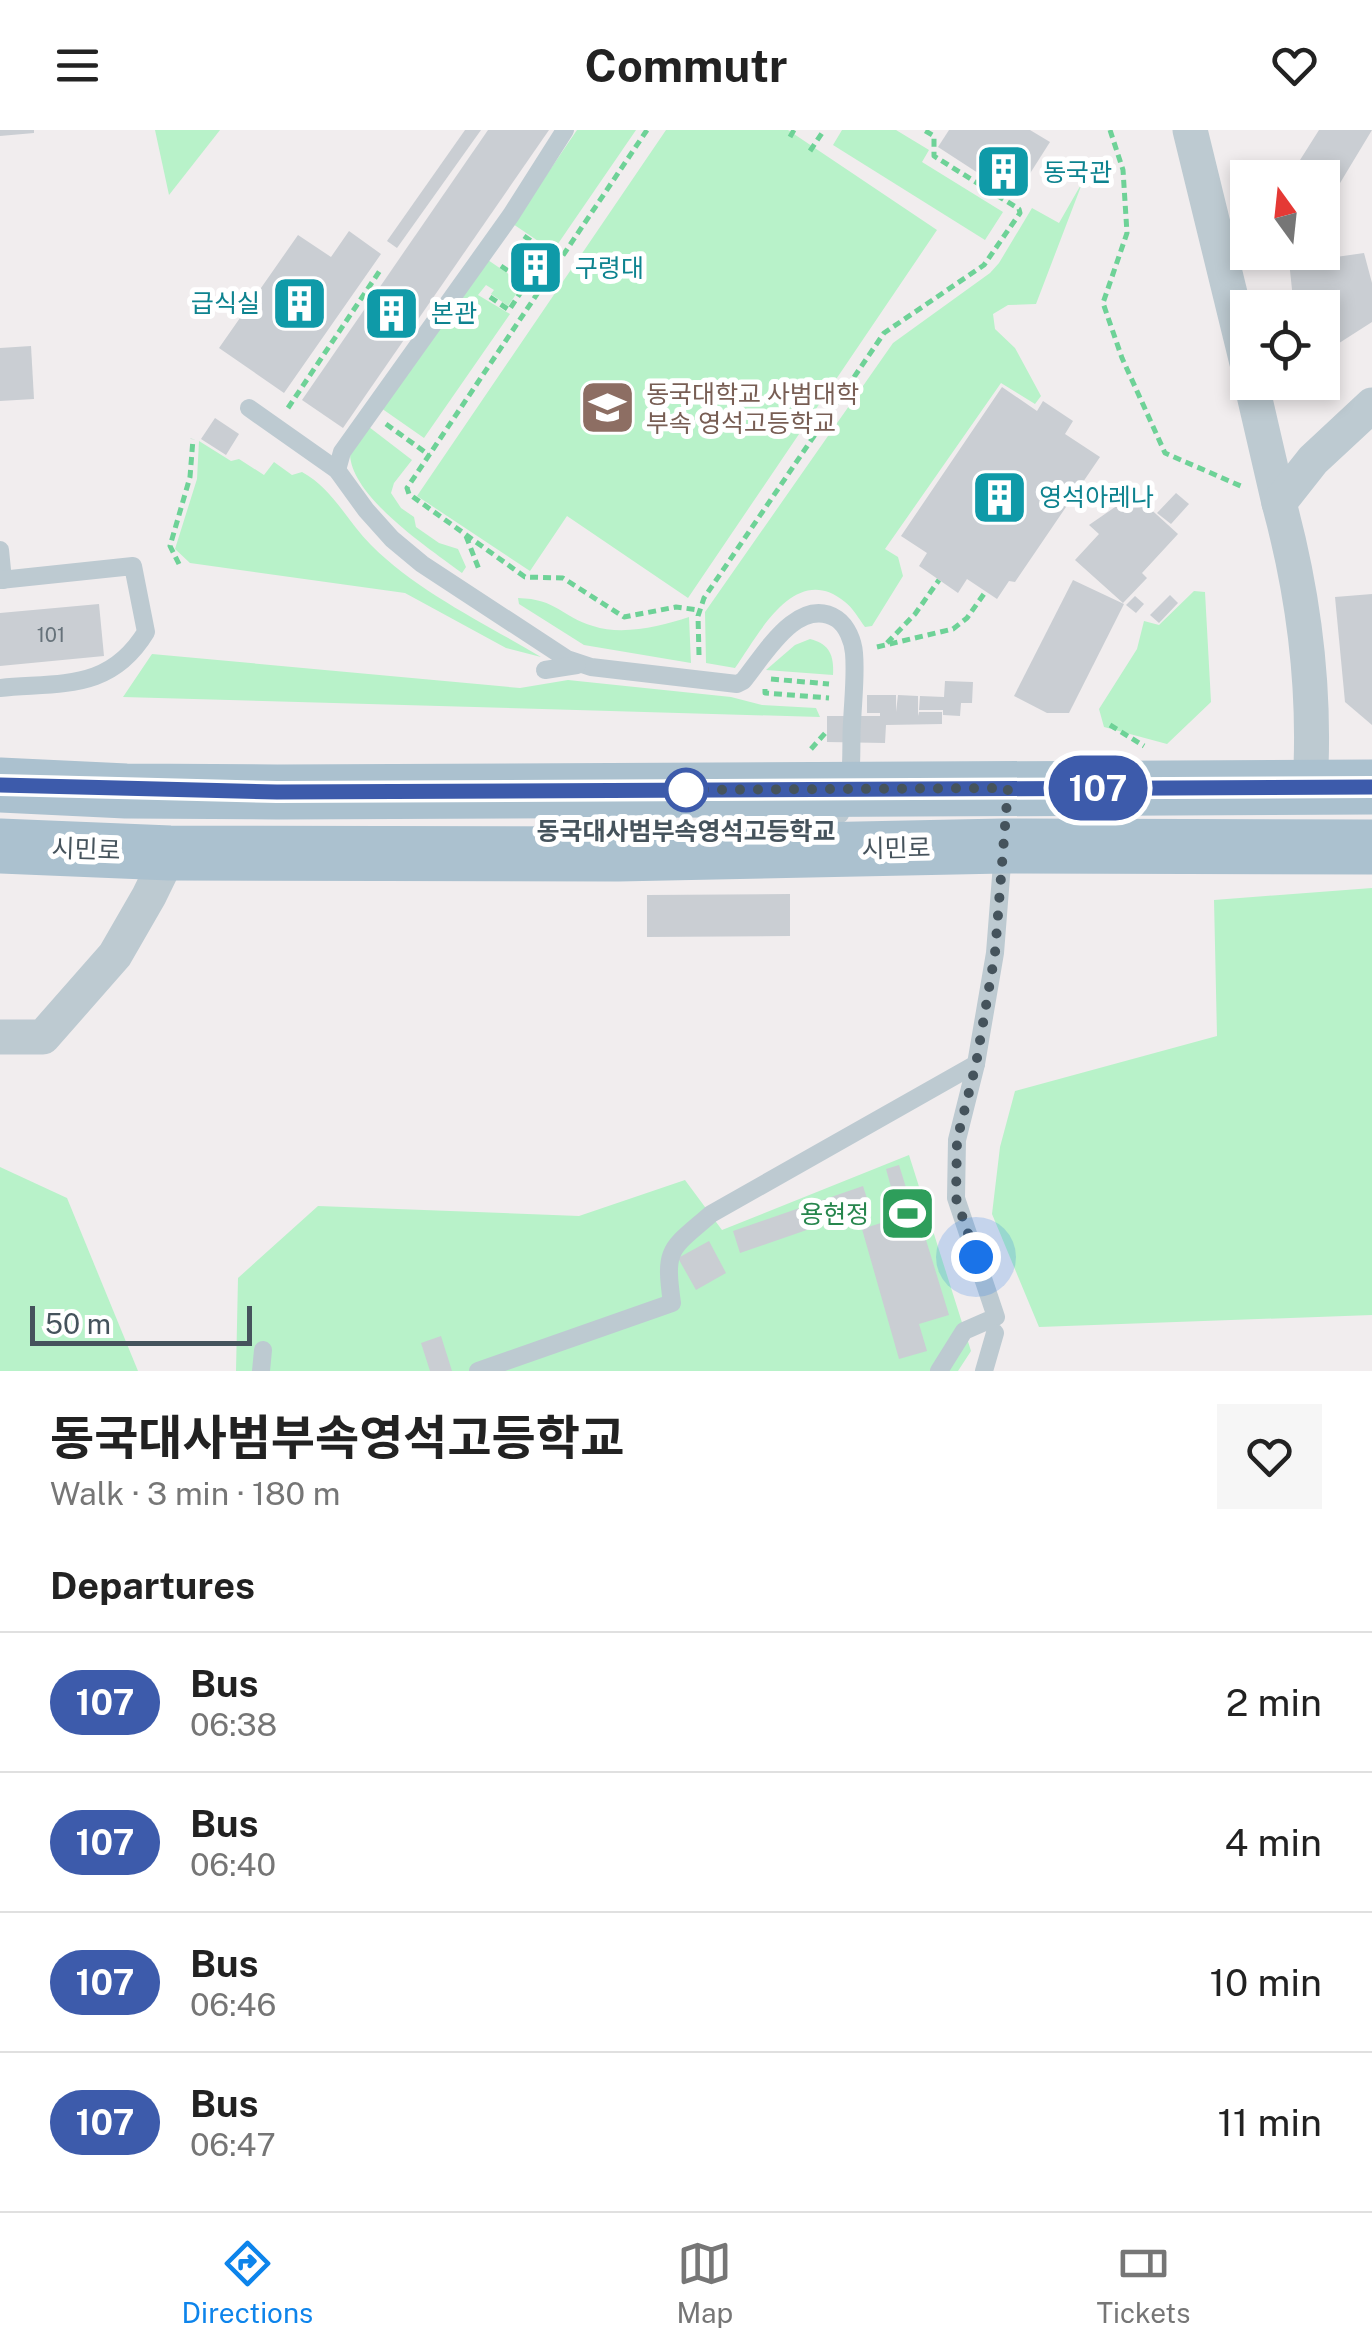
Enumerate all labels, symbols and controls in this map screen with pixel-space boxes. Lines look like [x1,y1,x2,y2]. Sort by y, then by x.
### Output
icon: menu [50,38,105,93]
icon: heart [1267,38,1322,93]
text: Commutr [585,39,787,92]
building icon: 동국관 [974,142,1034,202]
place label: 동국관 [1043,157,1112,187]
north arrow [1230,160,1340,270]
map controls [1230,160,1340,400]
building icon: 구령대 [506,238,566,298]
place label: 구령대 [575,253,644,283]
building icon: 급식실 [269,273,329,333]
building icon: 본관 [362,283,422,343]
place label: 급식실 [191,288,260,318]
button: locate [1230,290,1340,400]
place label: 본관 [431,298,477,328]
school or university icon: 동국대학교 사범대학 부속 영석고등학교 [577,378,637,438]
place label: 동국대학교 사범대학 부속 영석고등학교 [646,379,859,438]
building icon: 영석아레나 [970,467,1030,527]
place label: 영석아레나 [1039,482,1154,512]
house number: 101 [37,623,65,647]
line badge: 107 [1040,756,1156,820]
text: 107 [1069,768,1127,809]
marker: 동국대사범부속영석고등학교 [665,769,707,811]
place label: 동국대사범부속영석고등학교 [536,816,836,846]
street label: 시민로 [861,832,931,864]
street label: 시민로 [51,833,121,865]
sports icon: 용현정 [878,1184,938,1244]
place label: 용현정 [800,1199,869,1229]
your location [951,1232,1001,1282]
scale bar [30,1301,252,1346]
text: 50 m [45,1307,111,1340]
button: heart [1217,1404,1322,1509]
text: 동국대사범부속영석고등학교 [50,1409,624,1466]
text: Walk · 3 min · 180 m [50,1475,340,1512]
text: Departures [50,1563,255,1608]
text: Bus [190,1661,259,1706]
text: 2 min [1226,1680,1322,1725]
text: 107 [76,1682,134,1723]
text: 06:38 [190,1706,277,1743]
text: Bus [190,1801,259,1846]
text: 4 min [1224,1820,1322,1865]
text: 107 [76,1822,134,1863]
text: 06:40 [190,1846,276,1883]
text: Bus [190,1941,259,1986]
text: 10 min [1210,1960,1322,2005]
text: 107 [76,1962,134,2003]
text: 06:46 [190,1986,276,2023]
text: Bus [190,2081,259,2126]
text: 11 min [1217,2100,1322,2145]
text: 107 [76,2102,134,2143]
text: 06:47 [190,2126,276,2163]
tab: Directions [182,2236,313,2329]
tab: Map [676,2236,733,2329]
tab: Tickets [1096,2236,1190,2329]

